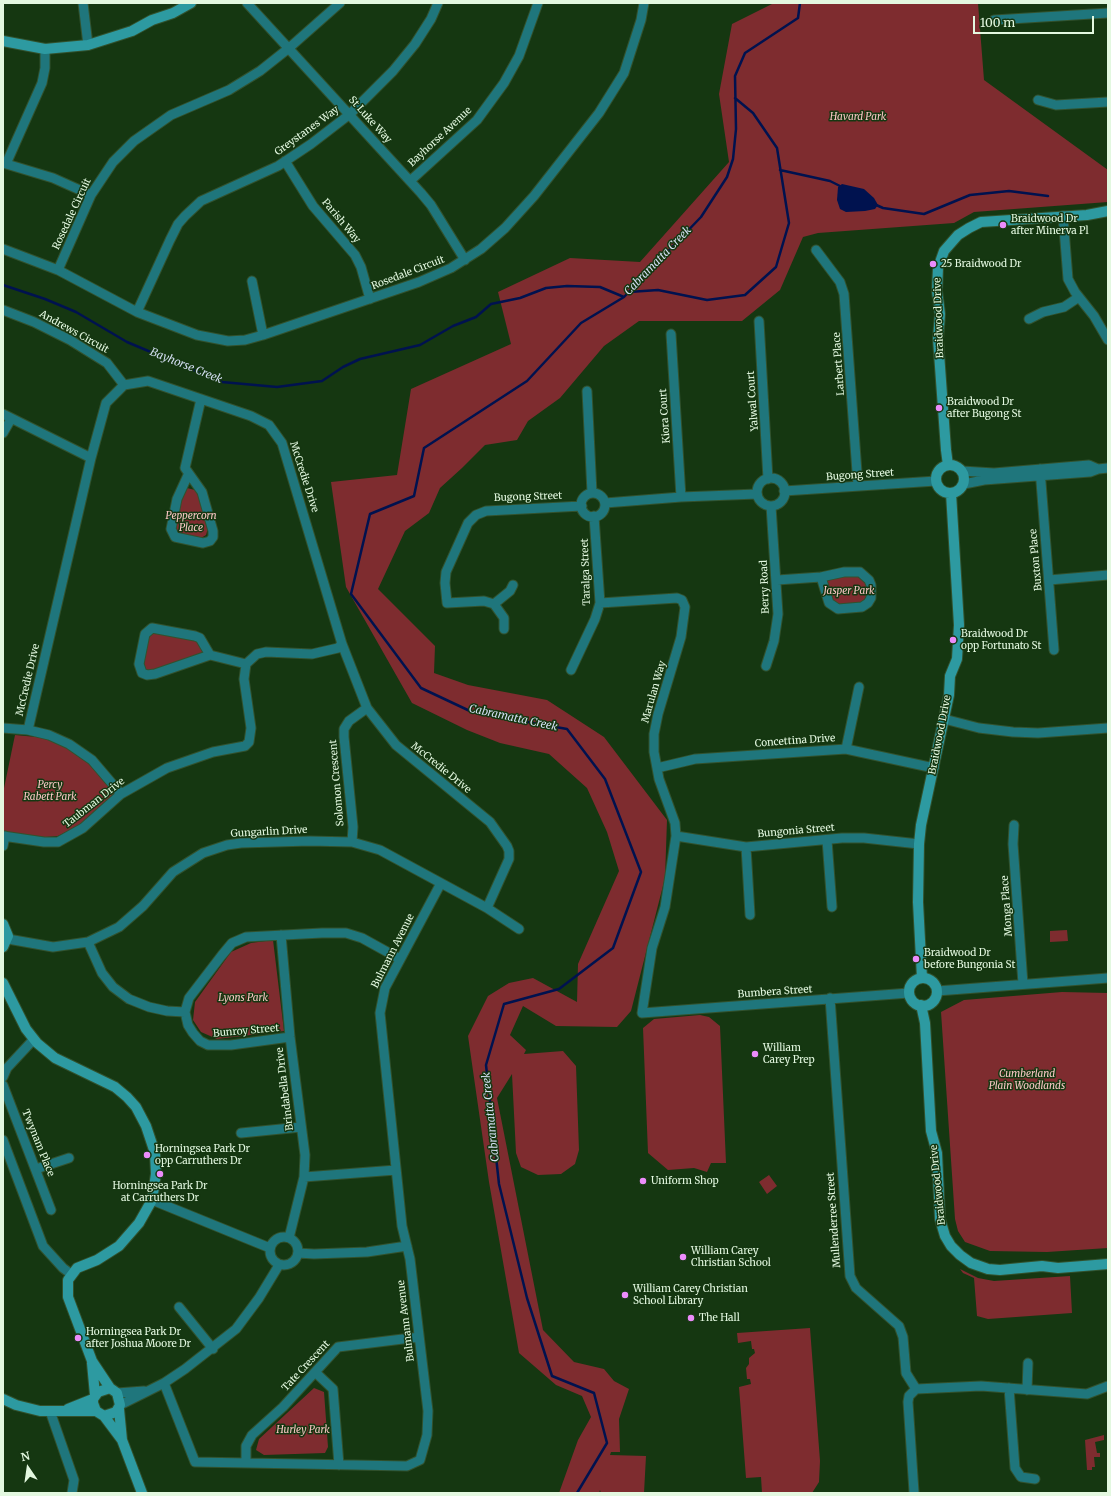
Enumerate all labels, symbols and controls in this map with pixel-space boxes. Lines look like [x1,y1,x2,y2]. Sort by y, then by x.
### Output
scale bar [975,8,1096,34]
text: 100 m [980,15,1015,30]
street label: St Luke Way [346,94,394,146]
street label: Greystanes Way [273,104,341,158]
street label: Bayhorse Avenue [406,105,474,169]
park label: Havard Park [830,111,886,123]
street label: Rosedale Circuit [50,176,94,252]
street label: Parish Way [319,197,363,245]
place label: Braidwood Dr after Minerva Pl [1011,213,1088,236]
marker: Braidwood Dr after Minerva Pl [998,220,1008,230]
water label: Cabramatta Creek [622,224,694,298]
street label: Rosedale Circuit [370,254,446,292]
place label: 25 Braidwood Dr [941,258,1021,270]
marker: 25 Braidwood Dr [928,259,938,269]
street label: Braidwood Drive [932,278,946,358]
street label: Andrews Circuit [37,308,111,356]
street label: Larbert Place [831,332,847,396]
water label: Bayhorse Creek [148,345,224,387]
street label: Yalwal Court [745,370,761,432]
street label: Kiora Court [657,388,673,444]
place label: Braidwood Dr after Bugong St [947,396,1021,420]
marker: Braidwood Dr after Bugong St [934,403,944,413]
street label: McCredie Drive [287,440,321,514]
street label: Bugong Street [826,467,894,483]
street label: Bugong Street [494,490,562,504]
park label: Peppercorn Place [165,510,217,534]
street label: Buxton Place [1027,528,1045,592]
street label: Taralga Street [579,538,593,606]
street label: Berry Road [758,560,772,614]
park label: Jasper Park [824,585,874,597]
place label: Braidwood Dr opp Fortunato St [961,628,1041,652]
marker: Braidwood Dr opp Fortunato St [948,635,958,645]
street label: McCredie Drive [14,643,42,717]
street label: Marulan Way [639,660,669,724]
street label: Braidwood Drive [926,694,954,776]
water label: Cabramatta Creek [467,702,559,734]
street label: Concettina Drive [754,732,836,750]
street label: Solomon Crescent [327,739,347,827]
street label: McCredie Drive [409,740,473,796]
street label: Taubman Drive [61,775,127,831]
park label: Percy Rabett Park [23,779,77,802]
street label: Bungonia Street [757,822,835,840]
street label: Gungarlin Drive [230,824,308,840]
street label: Monga Place [999,875,1015,937]
street label: Bulmann Avenue [369,912,417,990]
place label: Braidwood Dr before Bungonia St [924,947,1015,970]
marker: Braidwood Dr before Bungonia St [911,954,921,964]
street label: Bumbera Street [737,983,813,1001]
park label: Lyons Park [218,992,268,1004]
street label: Bunroy Street [212,1022,280,1040]
place label: William Carey Prep [763,1042,815,1066]
street label: Brindabella Drive [274,1047,296,1131]
marker: William Carey Prep [750,1049,760,1059]
park label: Cumberland Plain Woodlands [989,1068,1065,1092]
water label: Cabramatta Creek [480,1071,502,1163]
street label: Twynam Place [19,1108,57,1178]
place label: Horningsea Park Dr opp Carruthers Dr [155,1143,250,1166]
street label: Braidwood Drive [928,1144,948,1226]
marker: Horningsea Park Dr opp Carruthers Dr [142,1150,152,1160]
marker: Horningsea Park Dr at Carruthers Dr [155,1169,165,1179]
street label: Mullenderree Street [825,1172,843,1268]
place label: Uniform Shop [651,1175,719,1187]
marker: Uniform Shop [638,1176,648,1186]
place label: Horningsea Park Dr at Carruthers Dr [112,1180,208,1204]
place label: William Carey Christian School [691,1245,771,1268]
marker: William Carey Christian School [678,1252,688,1262]
street label: Bulmann Avenue [395,1280,417,1362]
place label: William Carey Christian School Library [633,1283,748,1306]
marker: William Carey Christian School Library [620,1290,630,1300]
place label: The Hall [699,1312,740,1324]
marker: The Hall [686,1313,696,1323]
place label: Horningsea Park Dr after Joshua Moore Dr [86,1326,191,1350]
marker: Horningsea Park Dr after Joshua Moore Dr [73,1333,83,1343]
street label: Tate Crescent [280,1338,332,1394]
park label: Hurley Park [276,1424,330,1436]
north arrow [8,1448,48,1488]
text: N [19,1449,31,1464]

